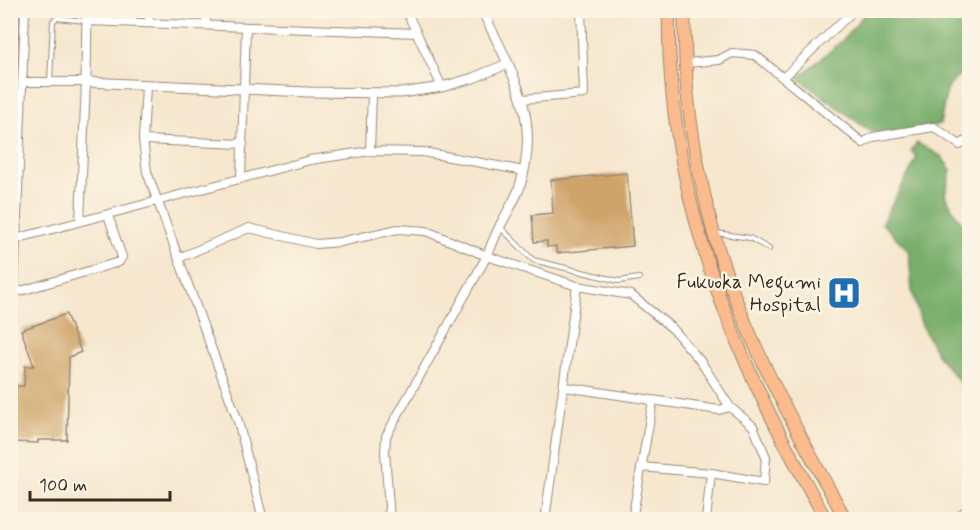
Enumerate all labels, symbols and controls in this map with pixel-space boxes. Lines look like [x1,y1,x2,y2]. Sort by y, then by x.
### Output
place label: Fukuoka Megumi Hospital [676,269,821,319]
hospital icon: Fukuoka Megumi Hospital [826,275,862,311]
scale bar [30,464,170,502]
text: 100 m [39,474,87,498]

